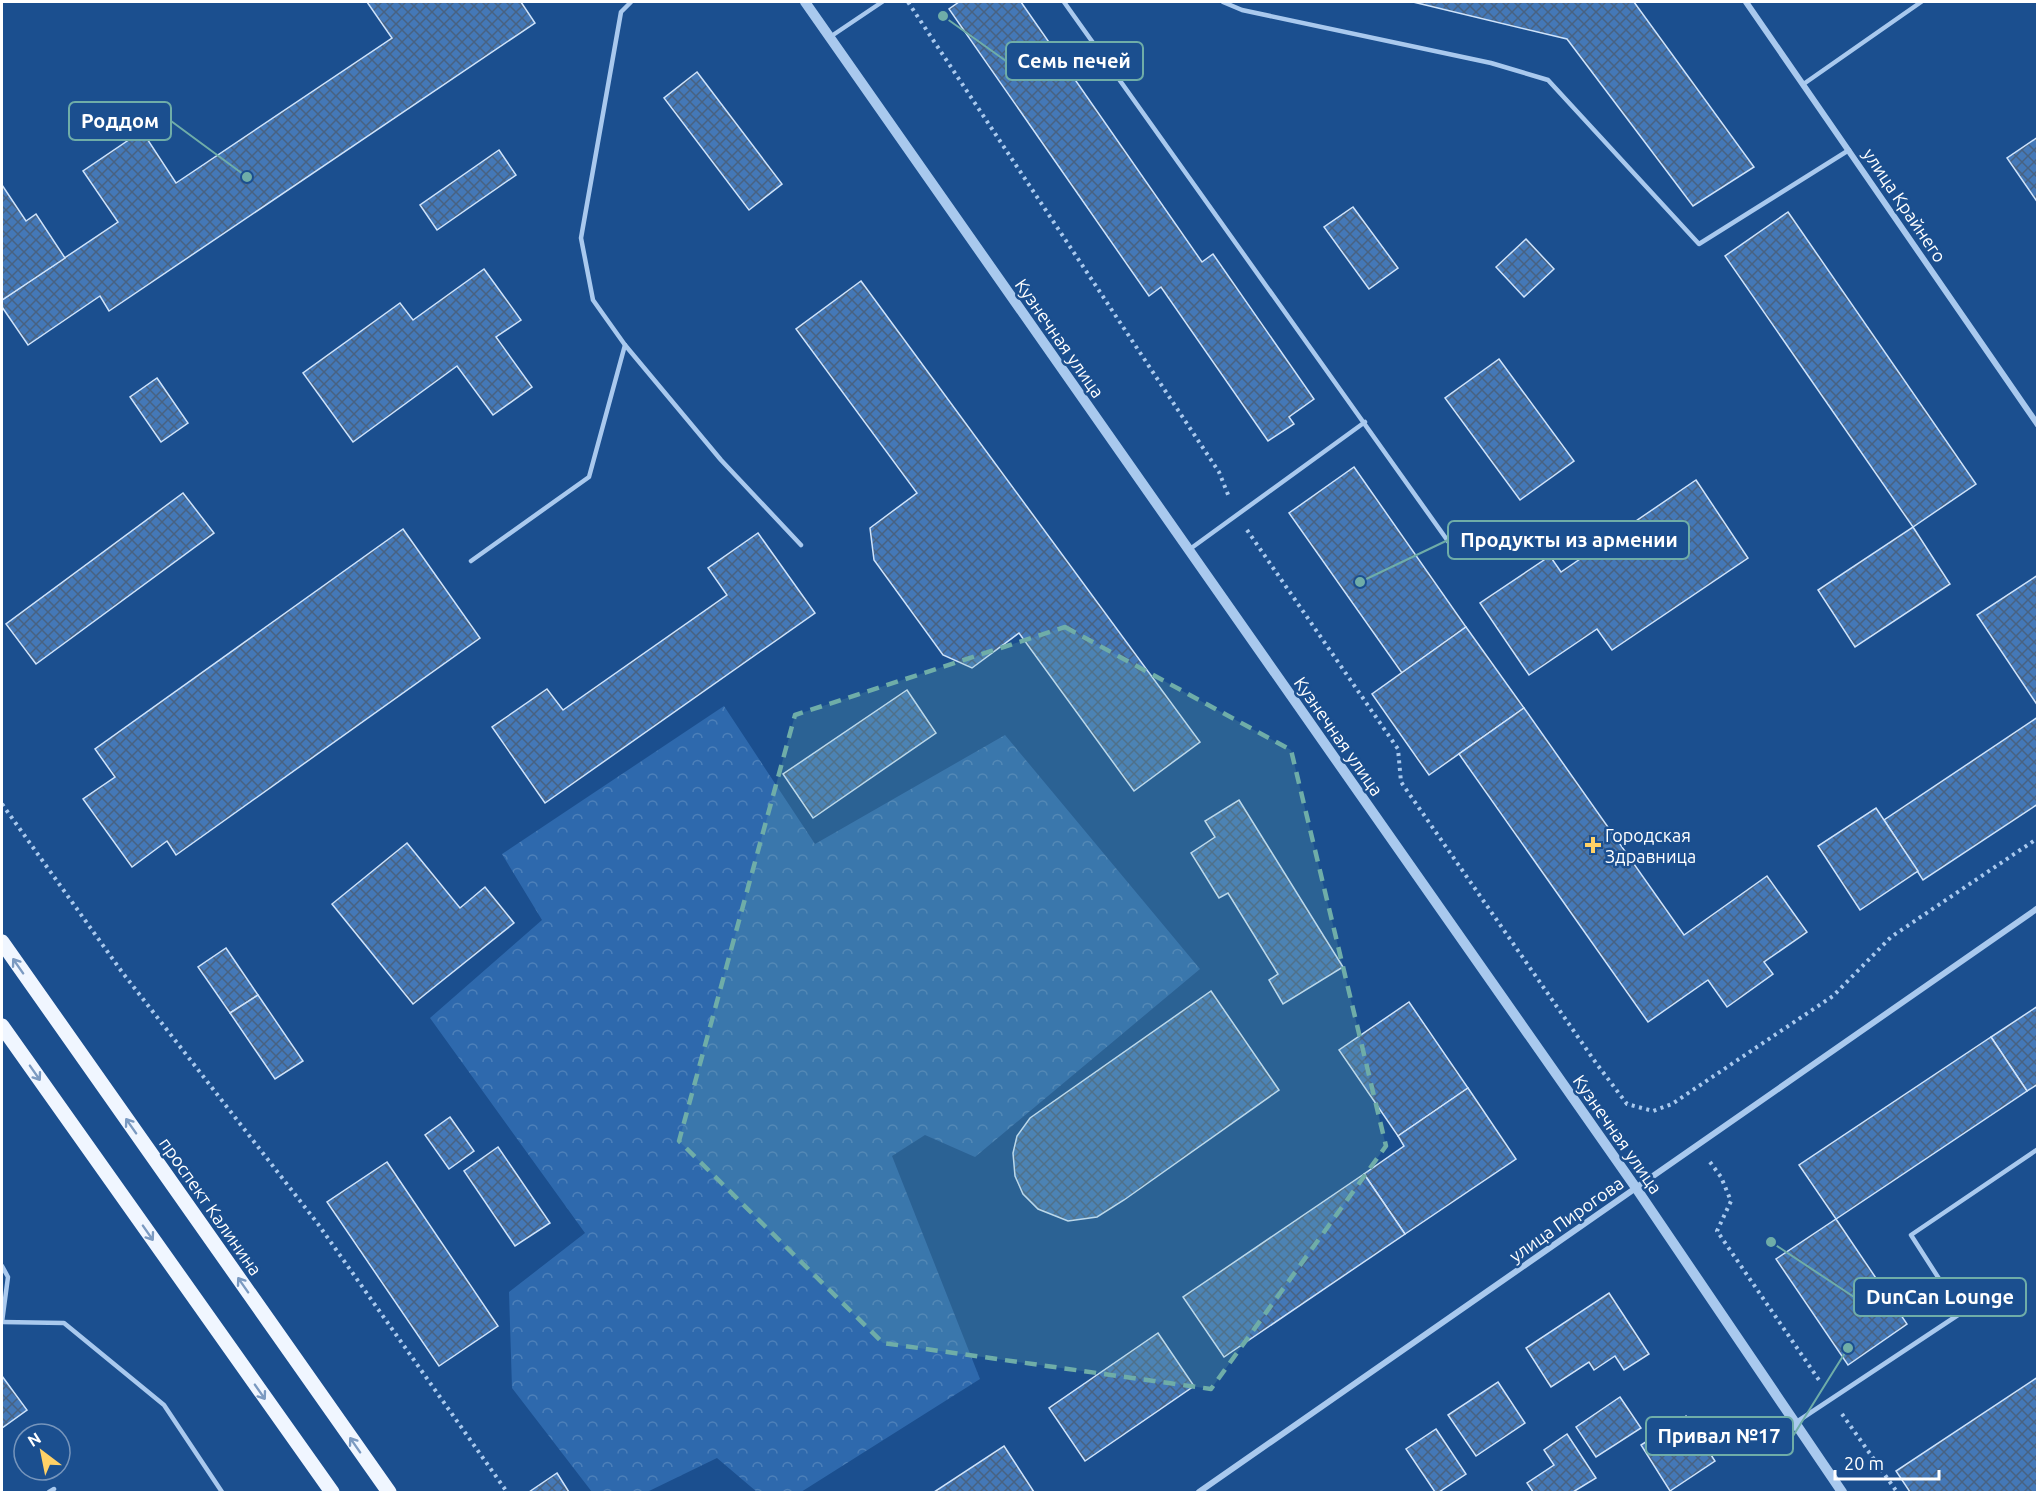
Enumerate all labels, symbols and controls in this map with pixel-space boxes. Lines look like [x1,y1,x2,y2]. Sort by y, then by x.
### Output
callout: Семь печей [1006,42,1143,80]
text: Семь печей [1017,49,1131,72]
callout: Роддом [69,102,171,140]
text: Роддом [81,109,159,132]
street label: улица Крайнего [1860,144,1950,266]
street label: Кузнечная улица [1012,275,1108,401]
callout: Продукты из армении [1448,521,1689,559]
text: Продукты из армении [1460,528,1678,551]
street label: Кузнечная улица [1291,673,1387,799]
place label: Городская Здравница [1605,825,1696,866]
marker: Городская Здравница [1586,838,1600,852]
one-way arrow [12,959,24,975]
one-way arrow [29,1065,41,1081]
street label: Кузнечная улица [1570,1071,1666,1197]
one-way arrow [125,1118,137,1134]
street label: проспект Калинина [156,1133,266,1279]
street label: улица Пирогова [1505,1172,1627,1266]
one-way arrow [142,1224,154,1240]
one-way arrow [237,1278,249,1294]
callout: DunCan Lounge [1854,1278,2026,1316]
text: DunCan Lounge [1866,1285,2014,1308]
one-way arrow [254,1383,266,1399]
callout: Привал №17 [1646,1417,1793,1455]
north arrow [12,1422,72,1482]
text: Привал №17 [1657,1424,1781,1447]
text: N [24,1428,44,1450]
one-way arrow [349,1437,361,1453]
scale bar [1835,1443,1938,1481]
text: 20 m [1844,1453,1884,1473]

